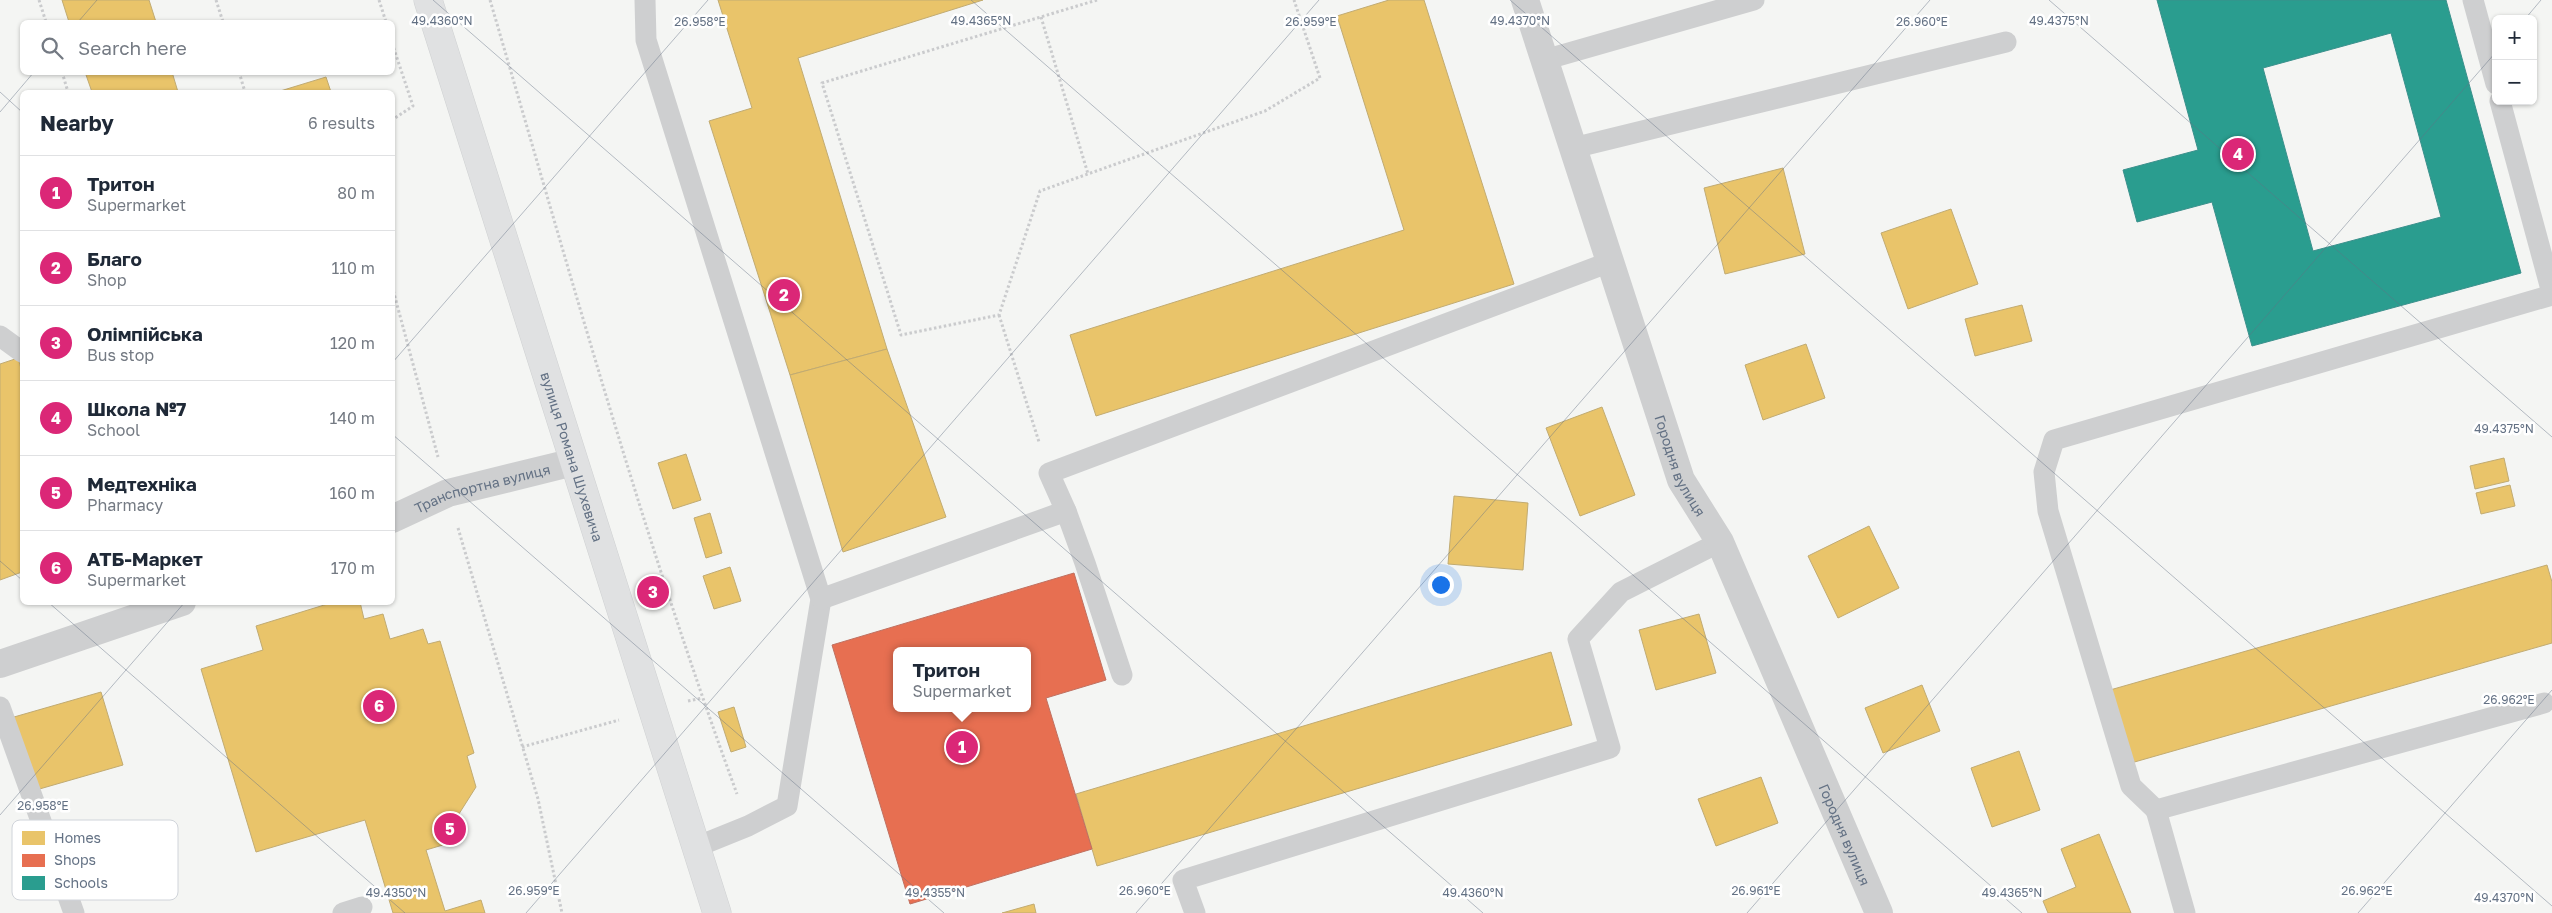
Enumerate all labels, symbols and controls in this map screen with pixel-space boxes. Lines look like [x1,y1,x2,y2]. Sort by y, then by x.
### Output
text: 49.4360°N [411,13,473,28]
text: 49.4365°N [951,13,1011,28]
text: 49.4370°N [1490,13,1550,28]
text: 49.4375°N [2029,13,2089,28]
text: 26.958°E [674,14,726,29]
text: 26.959°E [1285,14,1337,29]
text: 26.960°E [1896,14,1948,29]
map controls [2492,15,2537,105]
button: + [2492,15,2537,60]
search box [20,20,395,75]
icon: search [38,34,66,62]
text: Search here [78,36,187,59]
button: − [2492,60,2537,105]
text: Nearby [40,110,114,136]
text: 6 results [308,113,375,133]
pin: 4 [2222,135,2254,173]
text: Тритон [87,172,155,195]
text: 1 [52,183,60,203]
text: 80 m [337,183,375,203]
text: Supermarket [87,195,186,215]
text: Благо [87,247,142,270]
text: 2 [51,258,61,278]
text: 110 m [331,258,375,278]
text: Shop [87,270,127,290]
pin: 2 [768,276,800,314]
text: Олiмпiйська [87,322,203,345]
text: 3 [51,333,61,353]
text: 120 m [330,333,375,353]
text: Bus stop [87,345,154,365]
street label: вулиця Романа Шухевича [538,370,607,544]
text: Школа №7 [87,397,186,420]
text: 4 [51,408,61,428]
text: 140 m [329,408,375,428]
street label: Городня вулиця [1652,413,1710,519]
text: School [87,420,140,440]
text: 49.4375°N [2474,421,2534,436]
street label: Транспортна вулиця [412,460,552,516]
text: Медтехнiка [87,472,197,495]
text: 5 [51,483,61,503]
text: 160 m [329,483,375,503]
text: Pharmacy [87,495,163,515]
text: АТБ-Маркет [87,547,203,570]
text: 6 [51,558,61,578]
text: 170 m [331,558,375,578]
text: Supermarket [87,570,186,590]
your location [1428,572,1454,598]
pin: 3 [637,573,669,611]
popup [893,647,1031,712]
text: Тритон [912,658,980,681]
text: Supermarket [912,681,1012,701]
pin: 6 [363,687,395,725]
text: 26.962°E [2483,692,2535,707]
pin: 1 [946,728,978,766]
street label: Городня вулиця [1816,781,1875,888]
text: 26.958°E [17,798,69,813]
pin: 5 [434,810,466,848]
legend [12,820,178,900]
text: Homes [54,829,101,846]
text: Shops [54,851,96,868]
text: Schools [54,874,108,891]
text: 26.959°E [508,883,560,898]
text: 26.960°E [1119,883,1171,898]
text: 26.961°E [1731,883,1781,898]
text: 26.962°E [2341,883,2393,898]
text: 49.4350°N [366,885,426,900]
text: 49.4355°N [905,885,965,900]
text: 49.4360°N [1442,885,1504,900]
text: 49.4365°N [1982,885,2042,900]
text: 49.4370°N [2474,890,2534,905]

